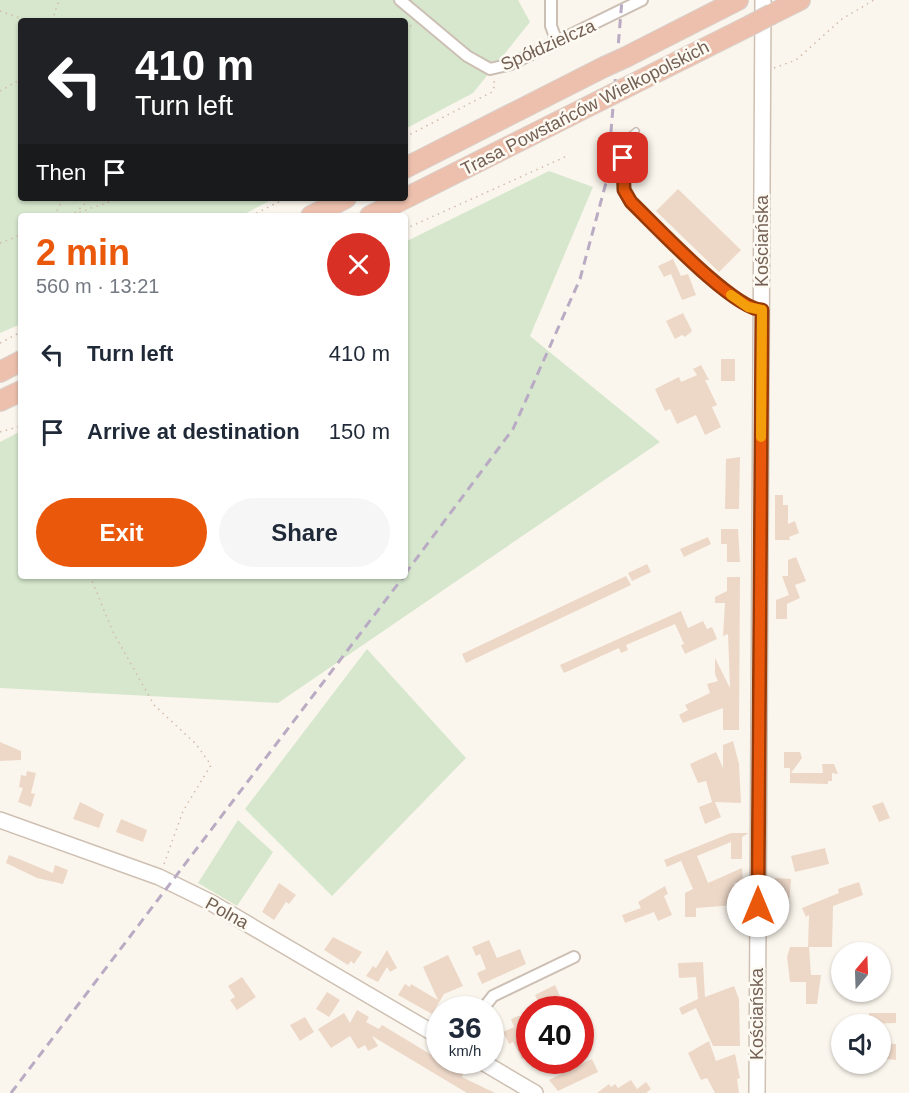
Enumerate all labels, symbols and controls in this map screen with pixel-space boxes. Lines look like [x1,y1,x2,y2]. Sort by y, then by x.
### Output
street label: Spółdzielcza [498,15,599,75]
street label: Trasa Powstańców Wielkopolskich [458,37,712,179]
icon: left [36,42,114,120]
text: 410 m [135,42,254,89]
text: Turn left [135,91,233,121]
pin [597,132,648,183]
icon: arrive [606,141,639,174]
icon: arrive [98,156,131,189]
text: Then [36,160,86,185]
street label: Kościańska [752,194,772,287]
text: 2 min [36,232,130,273]
button: close [327,233,390,296]
text: 560 m · 13:21 [36,275,159,297]
icon: left [36,338,69,371]
text: Turn left [87,341,173,366]
text: 410 m [329,341,390,366]
icon: arrive [36,416,69,449]
text: Arrive at destination [87,419,300,444]
text: 150 m [329,419,390,444]
button: Exit [36,498,207,567]
button: Share [219,498,390,567]
position arrow [726,874,790,938]
street label: Polna [202,893,253,933]
north arrow [831,942,891,1002]
map controls [831,942,891,1074]
street label: Kościańska [747,967,767,1060]
speed limit sign: 40 [516,996,594,1074]
text: 36 [448,1011,482,1044]
button: sound [831,1014,891,1074]
text: km/h [449,1042,481,1059]

